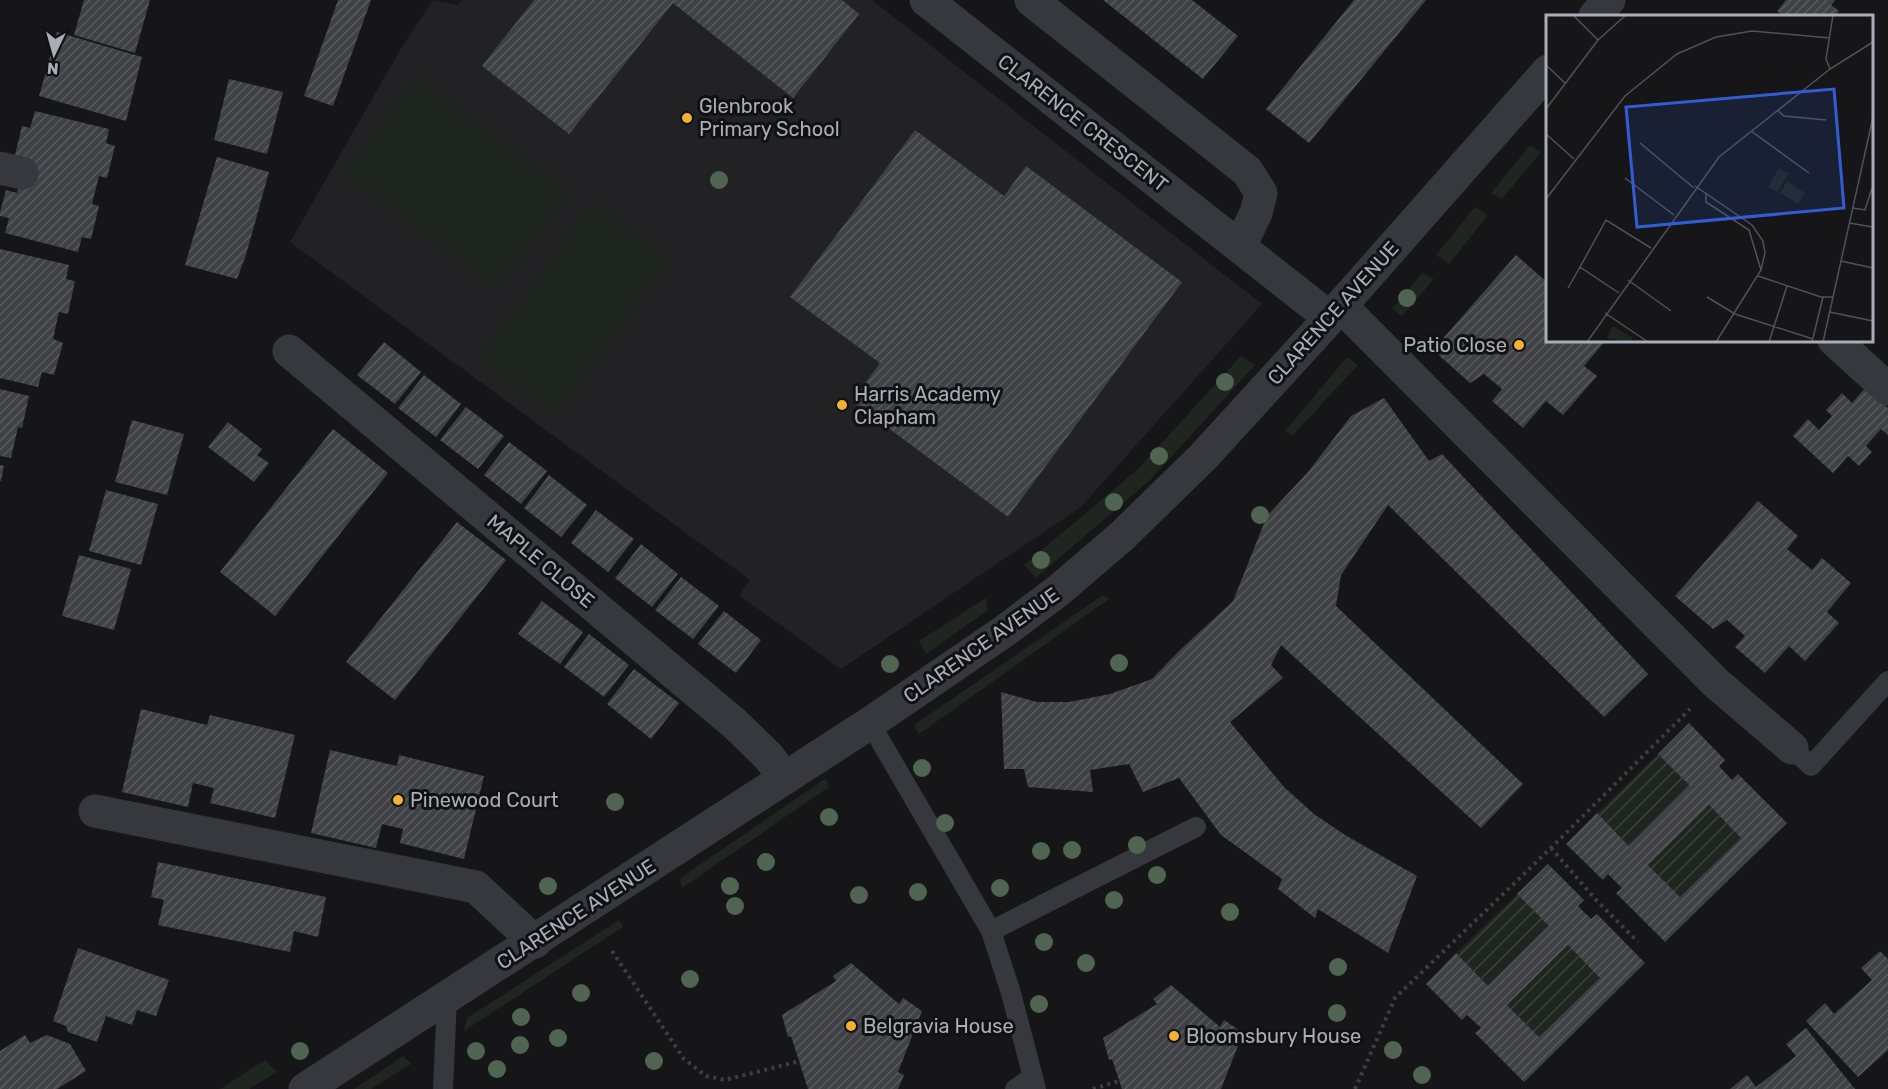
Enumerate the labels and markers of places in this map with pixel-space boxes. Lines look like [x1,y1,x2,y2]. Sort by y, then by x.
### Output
place label: Glenbrook Primary School [699,94,840,141]
marker: Glenbrook Primary School [680,111,694,125]
place label: Patio Close [1403,333,1507,357]
marker: Patio Close [1512,338,1526,352]
place label: Harris Academy Clapham [854,382,1001,429]
marker: Harris Academy Clapham [835,398,849,412]
place label: Pinewood Court [410,788,559,812]
marker: Pinewood Court [391,793,405,807]
place label: Belgravia House [863,1014,1014,1038]
marker: Belgravia House [844,1019,858,1033]
place label: Bloomsbury House [1186,1024,1361,1048]
marker: Bloomsbury House [1167,1029,1181,1043]

